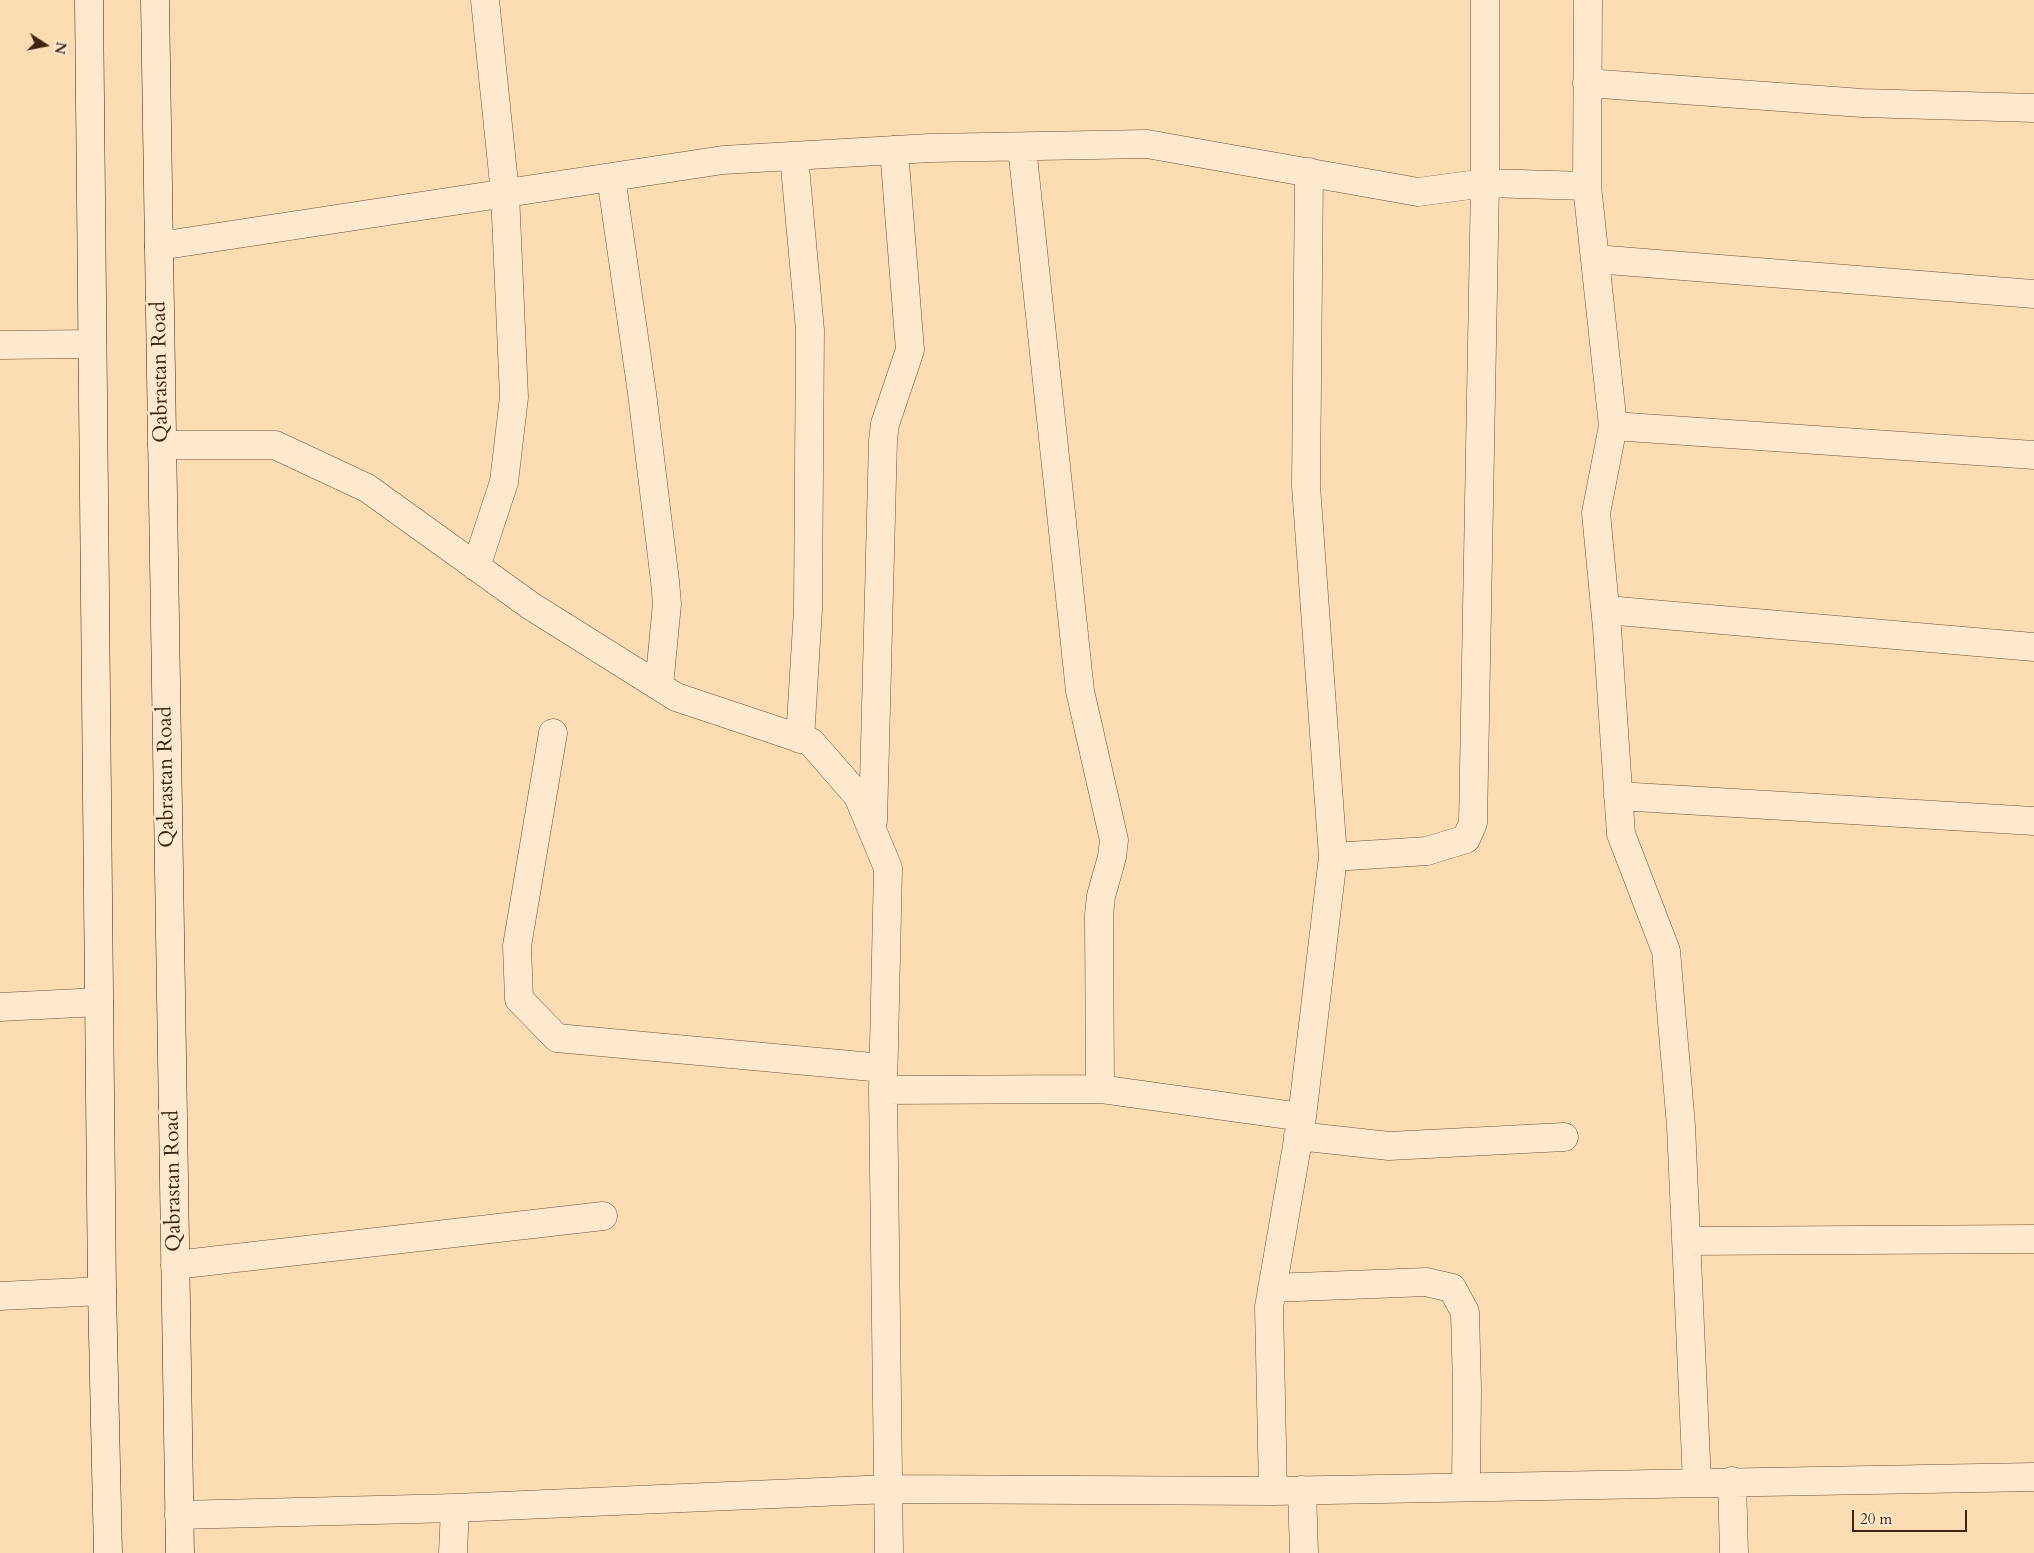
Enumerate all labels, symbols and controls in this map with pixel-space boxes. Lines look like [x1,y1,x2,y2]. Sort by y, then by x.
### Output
north arrow [20,20,70,70]
text: N [50,40,71,56]
street label: Qabrastan Road [147,301,175,443]
street label: Qabrastan Road [153,706,181,848]
street label: Qabrastan Road [160,1110,188,1252]
scale bar [1854,1500,1969,1532]
text: 20 m [1860,1509,1892,1529]

